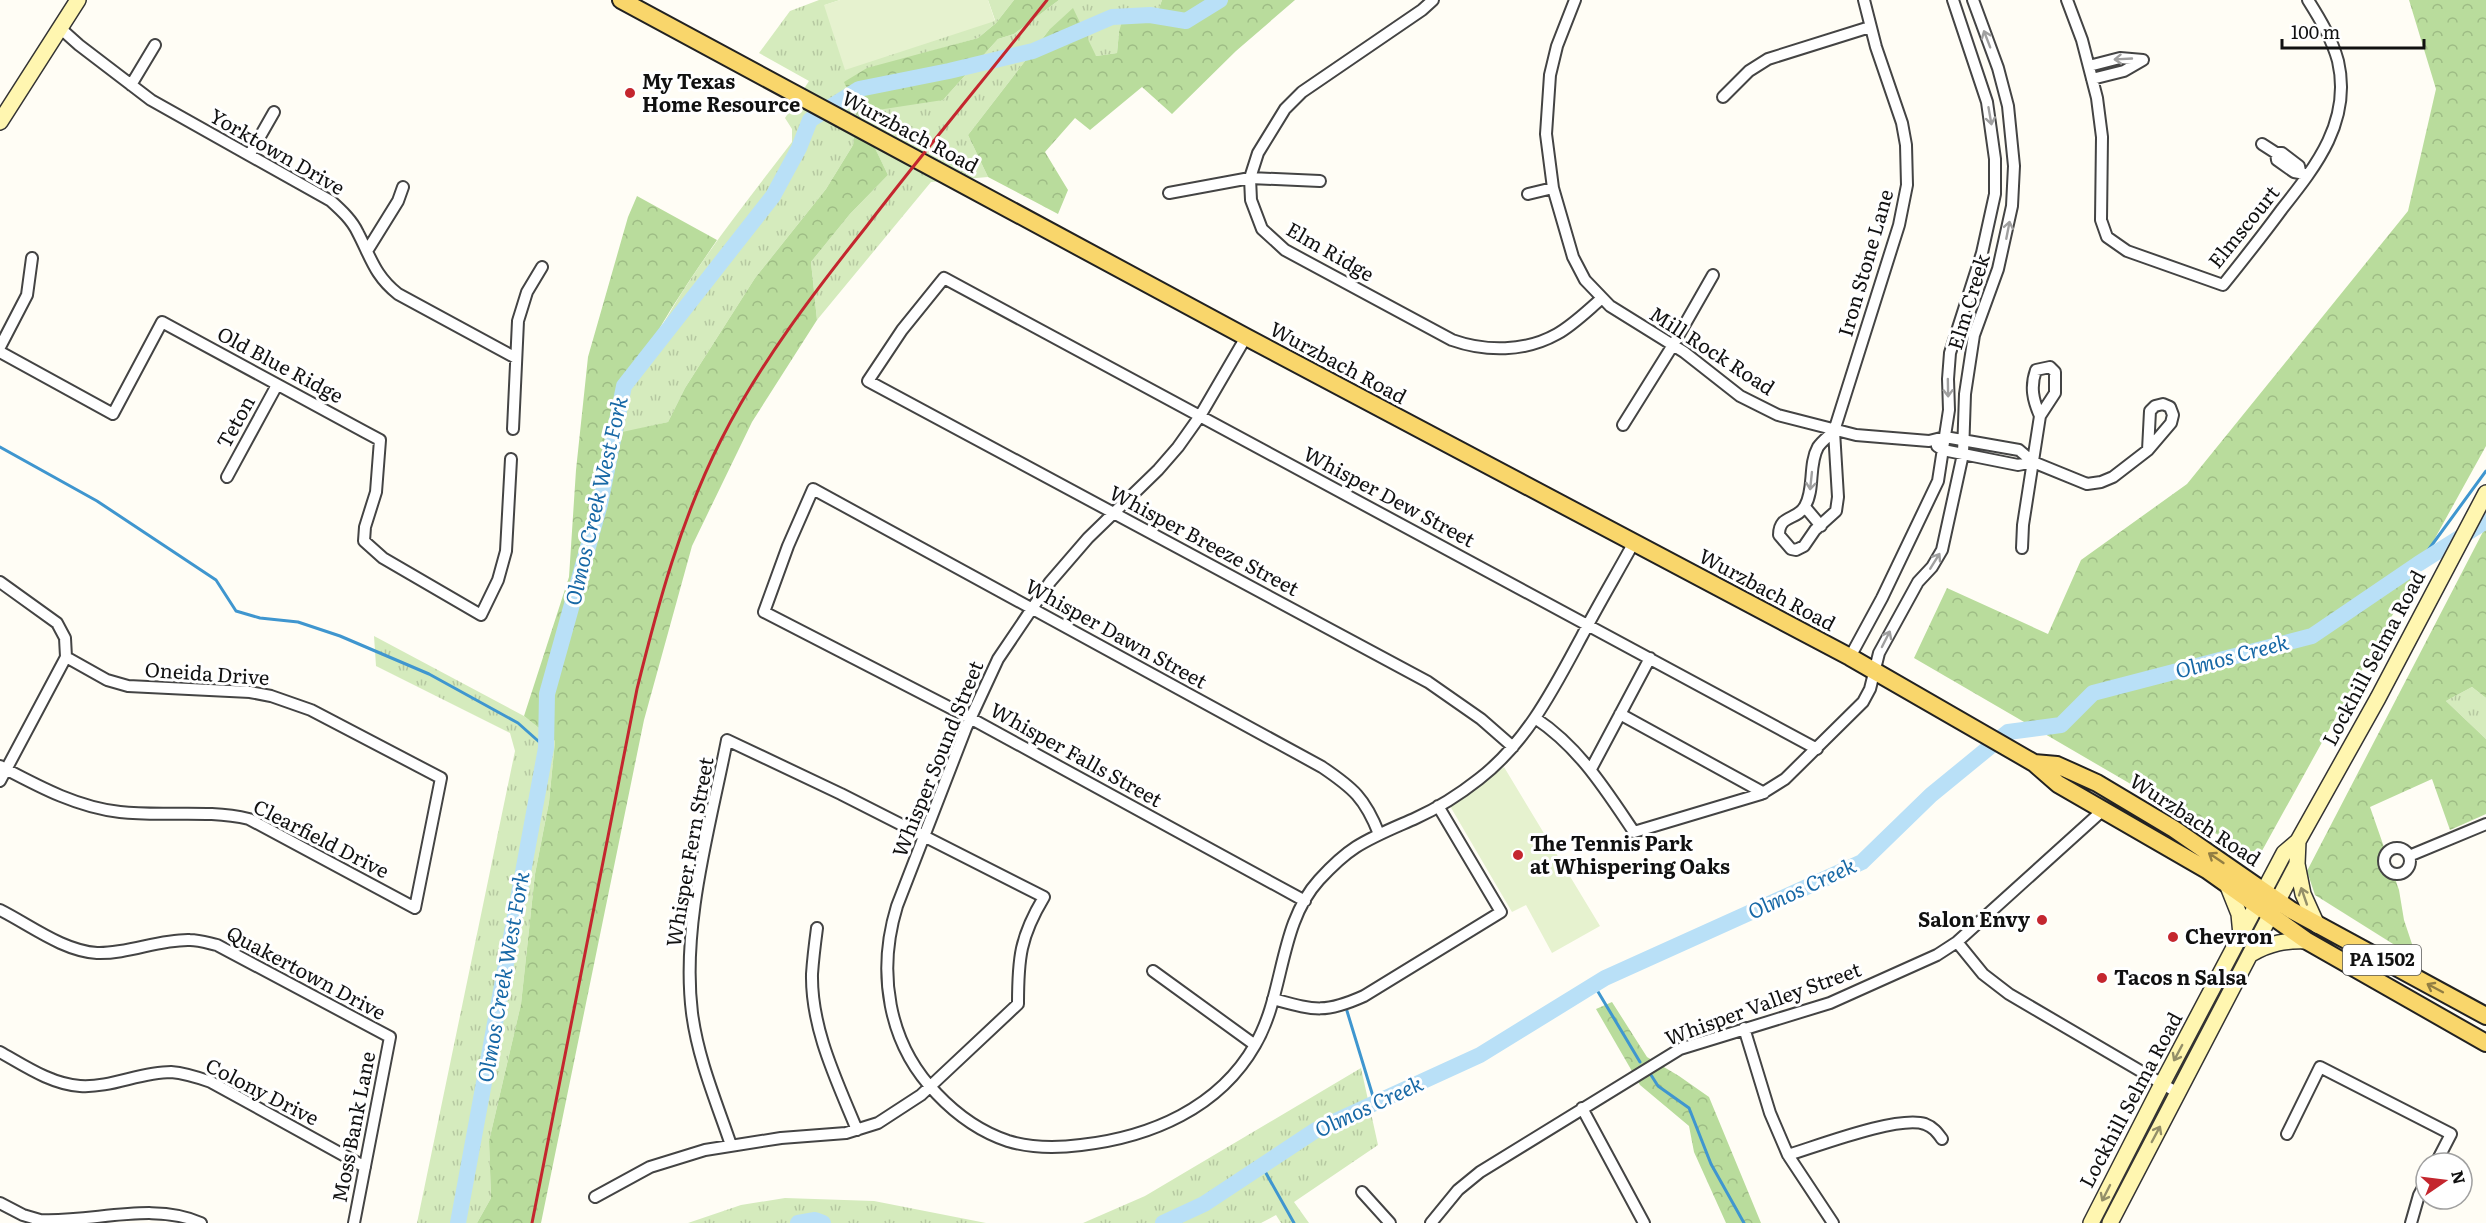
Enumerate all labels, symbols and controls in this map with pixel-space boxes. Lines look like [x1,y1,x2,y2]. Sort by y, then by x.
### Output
scale bar [2282,12,2424,50]
text: 100 m [2291,18,2340,45]
one-way arrow [1981,30,1992,49]
one-way arrow [2113,54,2133,65]
place label: My Texas Home Resource [642,65,800,118]
street label: Wurzbach Road [837,81,985,179]
marker: My Texas Home Resource [623,86,637,100]
street label: Yorktown Drive [205,99,351,201]
one-way arrow [1985,105,1996,125]
street label: Elmscourt [2200,178,2285,274]
street label: Iron Stone Lane [1829,185,1899,340]
street label: Elm Ridge [1281,213,1381,288]
one-way arrow [2003,221,2014,240]
street label: Elm Creek [1938,249,1996,353]
street label: Mill Rock Road [1644,298,1782,401]
street label: Wurzbach Road [1265,312,1413,410]
street label: Old Blue Ridge [213,317,349,409]
one-way arrow [1942,377,1954,397]
street label: Teton [208,389,261,453]
water label: Olmos Creek West Fork [555,392,634,608]
street label: Whisper Dew Street [1299,437,1481,553]
one-way arrow [1805,471,1816,491]
street label: Whisper Breeze Street [1105,476,1305,602]
street label: Wurzbach Road [1694,539,1842,637]
one-way arrow [1929,553,1941,570]
street label: Lockhill Selma Road [2313,564,2431,750]
street label: Whisper Dawn Street [1021,570,1213,695]
water label: Olmos Creek [2171,624,2292,685]
one-way arrow [1881,631,1892,649]
street label: Oneida Drive [144,653,270,691]
street label: Whisper Sound Street [883,655,989,861]
street label: Whisper Falls Street [985,693,1169,813]
street label: Whisper Fern Street [657,754,720,949]
street label: Wurzbach Road [2124,765,2268,872]
street label: Clearfield Drive [249,790,395,884]
place label: The Tennis Park at Whispering Oaks [1530,827,1730,880]
marker: The Tennis Park at Whispering Oaks [1511,848,1525,862]
water label: Olmos Creek [1742,848,1861,925]
one-way arrow [2208,852,2225,864]
water label: Olmos Creek West Fork [468,868,535,1085]
one-way arrow [2298,886,2309,905]
place label: Salon Envy [1918,903,2031,933]
marker: Salon Envy [2035,913,2049,927]
street label: Quakertown Drive [222,916,392,1026]
place label: Chevron [2185,920,2273,950]
marker: Chevron [2166,930,2180,944]
road number: PA 1502 [2343,945,2421,975]
street label: Whisper Valley Street [1660,953,1865,1052]
place label: Tacos n Salsa [2114,961,2247,991]
marker: Tacos n Salsa [2095,971,2109,985]
one-way arrow [2426,982,2444,993]
street label: Lockhill Selma Road [2070,1006,2188,1192]
one-way arrow [2172,1044,2183,1062]
street label: Colony Drive [201,1049,325,1132]
street label: Moss Bank Lane [323,1049,381,1205]
water label: Olmos Creek [1309,1066,1428,1143]
one-way arrow [2150,1126,2162,1143]
north arrow [2414,1151,2474,1211]
text: N [2446,1168,2473,1187]
one-way arrow [2100,1183,2111,1201]

